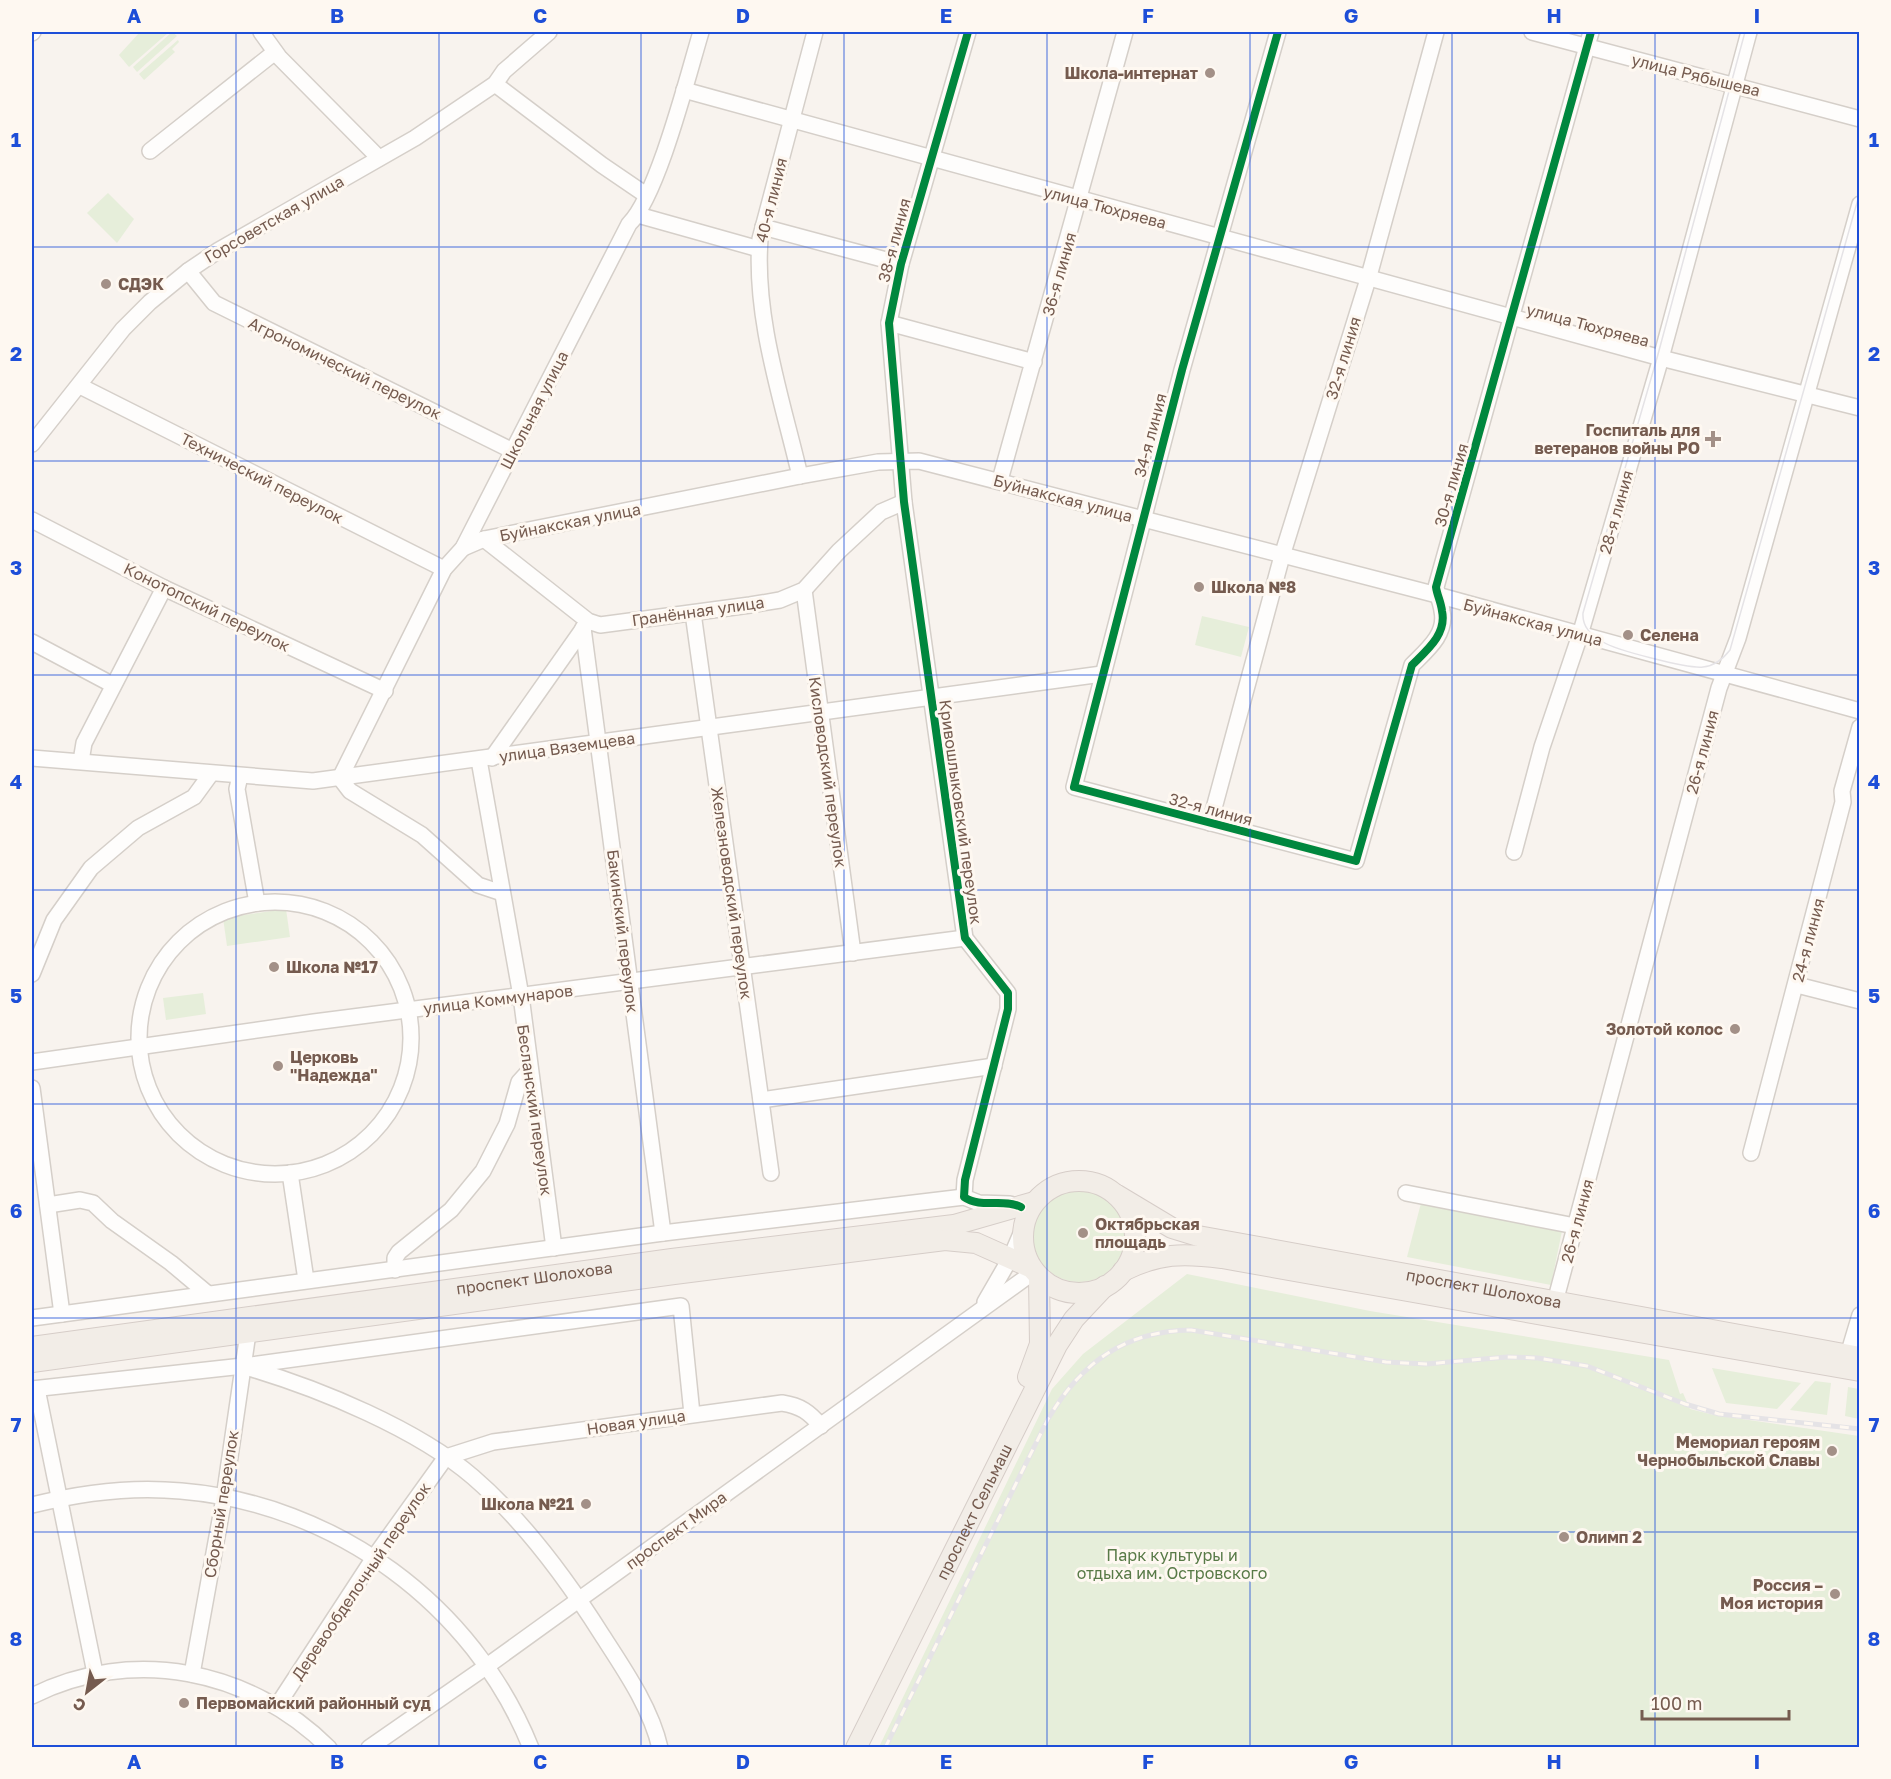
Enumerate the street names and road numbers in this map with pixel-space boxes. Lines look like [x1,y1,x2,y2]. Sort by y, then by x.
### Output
street label: улица Рябышева [1630,49,1762,101]
street label: 40-я линия [751,156,791,244]
street label: Горсоветская улица [201,171,347,267]
street label: улица Тюхряева [1041,181,1169,233]
street label: 38-я линия [873,196,915,284]
street label: 36-я линия [1038,230,1080,318]
street label: улица Тюхряева [1524,299,1652,351]
street label: Агрономический переулок [245,312,445,424]
street label: 32-я линия [1321,314,1365,402]
street label: Школьная улица [495,347,573,473]
street label: 34-я линия [1129,391,1171,479]
street label: Технический переулок [177,428,347,528]
street label: 30-я линия [1430,441,1472,529]
street label: 28-я линия [1595,468,1637,556]
street label: Буйнакская улица [991,470,1135,526]
street label: Буйнакская улица [498,499,642,545]
street label: Конотопский переулок [121,558,293,656]
street label: Гранённая улица [630,592,766,630]
street label: Буйнакская улица [1461,594,1605,650]
street label: Кисловодский переулок [805,675,851,869]
street label: Кривошлыковский переулок [935,698,987,926]
street label: 26-я линия [1681,708,1723,796]
street label: улица Вяземцева [498,728,636,766]
street label: Железноводский переулок [707,785,757,1001]
street label: 32-я линия [1167,788,1255,830]
street label: Бакинский переулок [603,848,643,1014]
street label: 24-я линия [1787,896,1829,984]
street label: улица Коммунаров [422,980,574,1018]
street label: Бесланский переулок [513,1023,557,1197]
street label: 26-я линия [1556,1177,1598,1265]
street label: проспект Шолохова [455,1257,614,1299]
street label: проспект Шолохова [1405,1264,1563,1312]
street label: Новая улица [585,1405,687,1439]
street label: Сборный переулок [199,1429,243,1579]
street label: проспект Сельмаш [932,1441,1016,1583]
street label: Деревообделочный переулок [287,1478,435,1684]
street label: проспект Мира [622,1487,730,1573]

